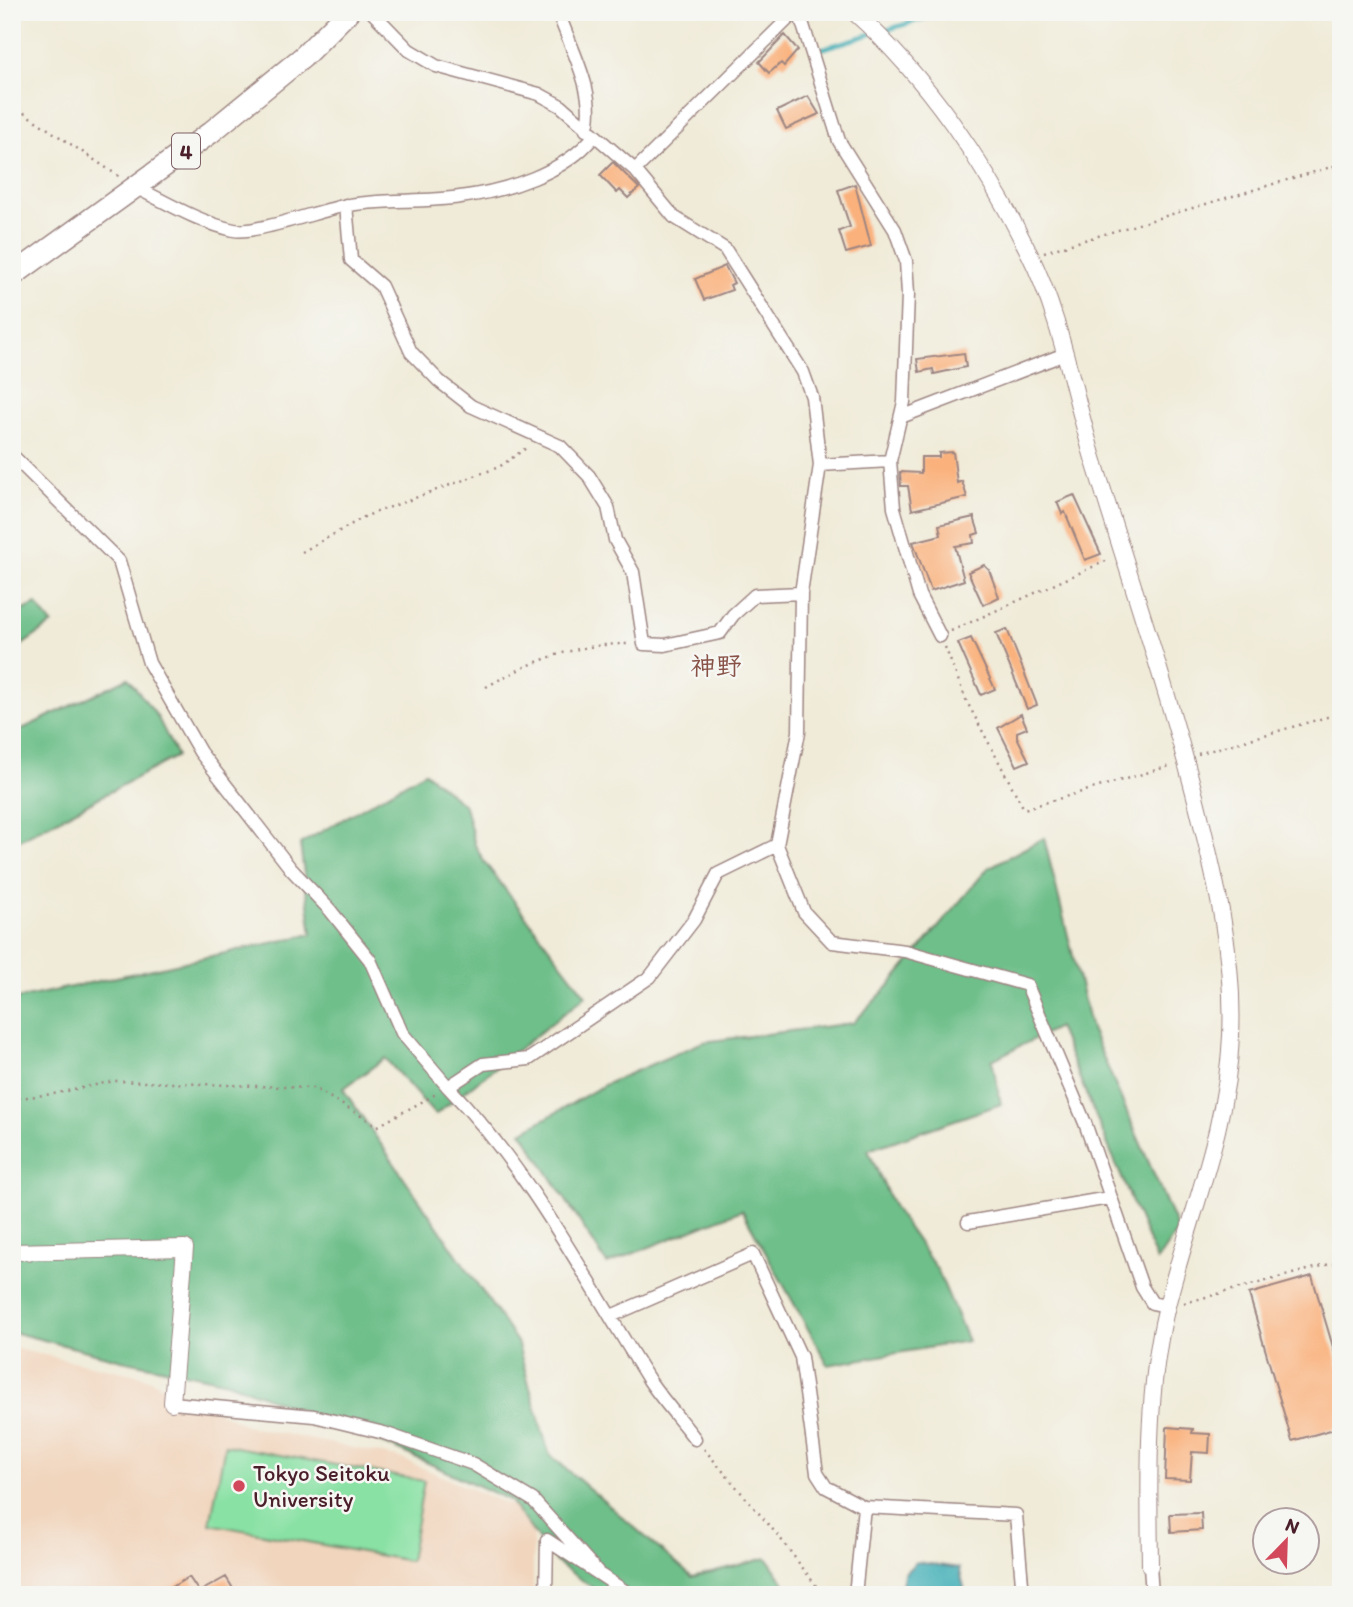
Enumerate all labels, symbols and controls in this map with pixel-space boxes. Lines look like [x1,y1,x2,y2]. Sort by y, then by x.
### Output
road number: 4 [172,134,200,168]
district label: 神野 [690,650,742,682]
place label: Tokyo Seitoku University [253,1459,390,1513]
marker: Tokyo Seitoku University [231,1478,247,1494]
north arrow [1252,1506,1322,1576]
text: N [1282,1513,1303,1539]

